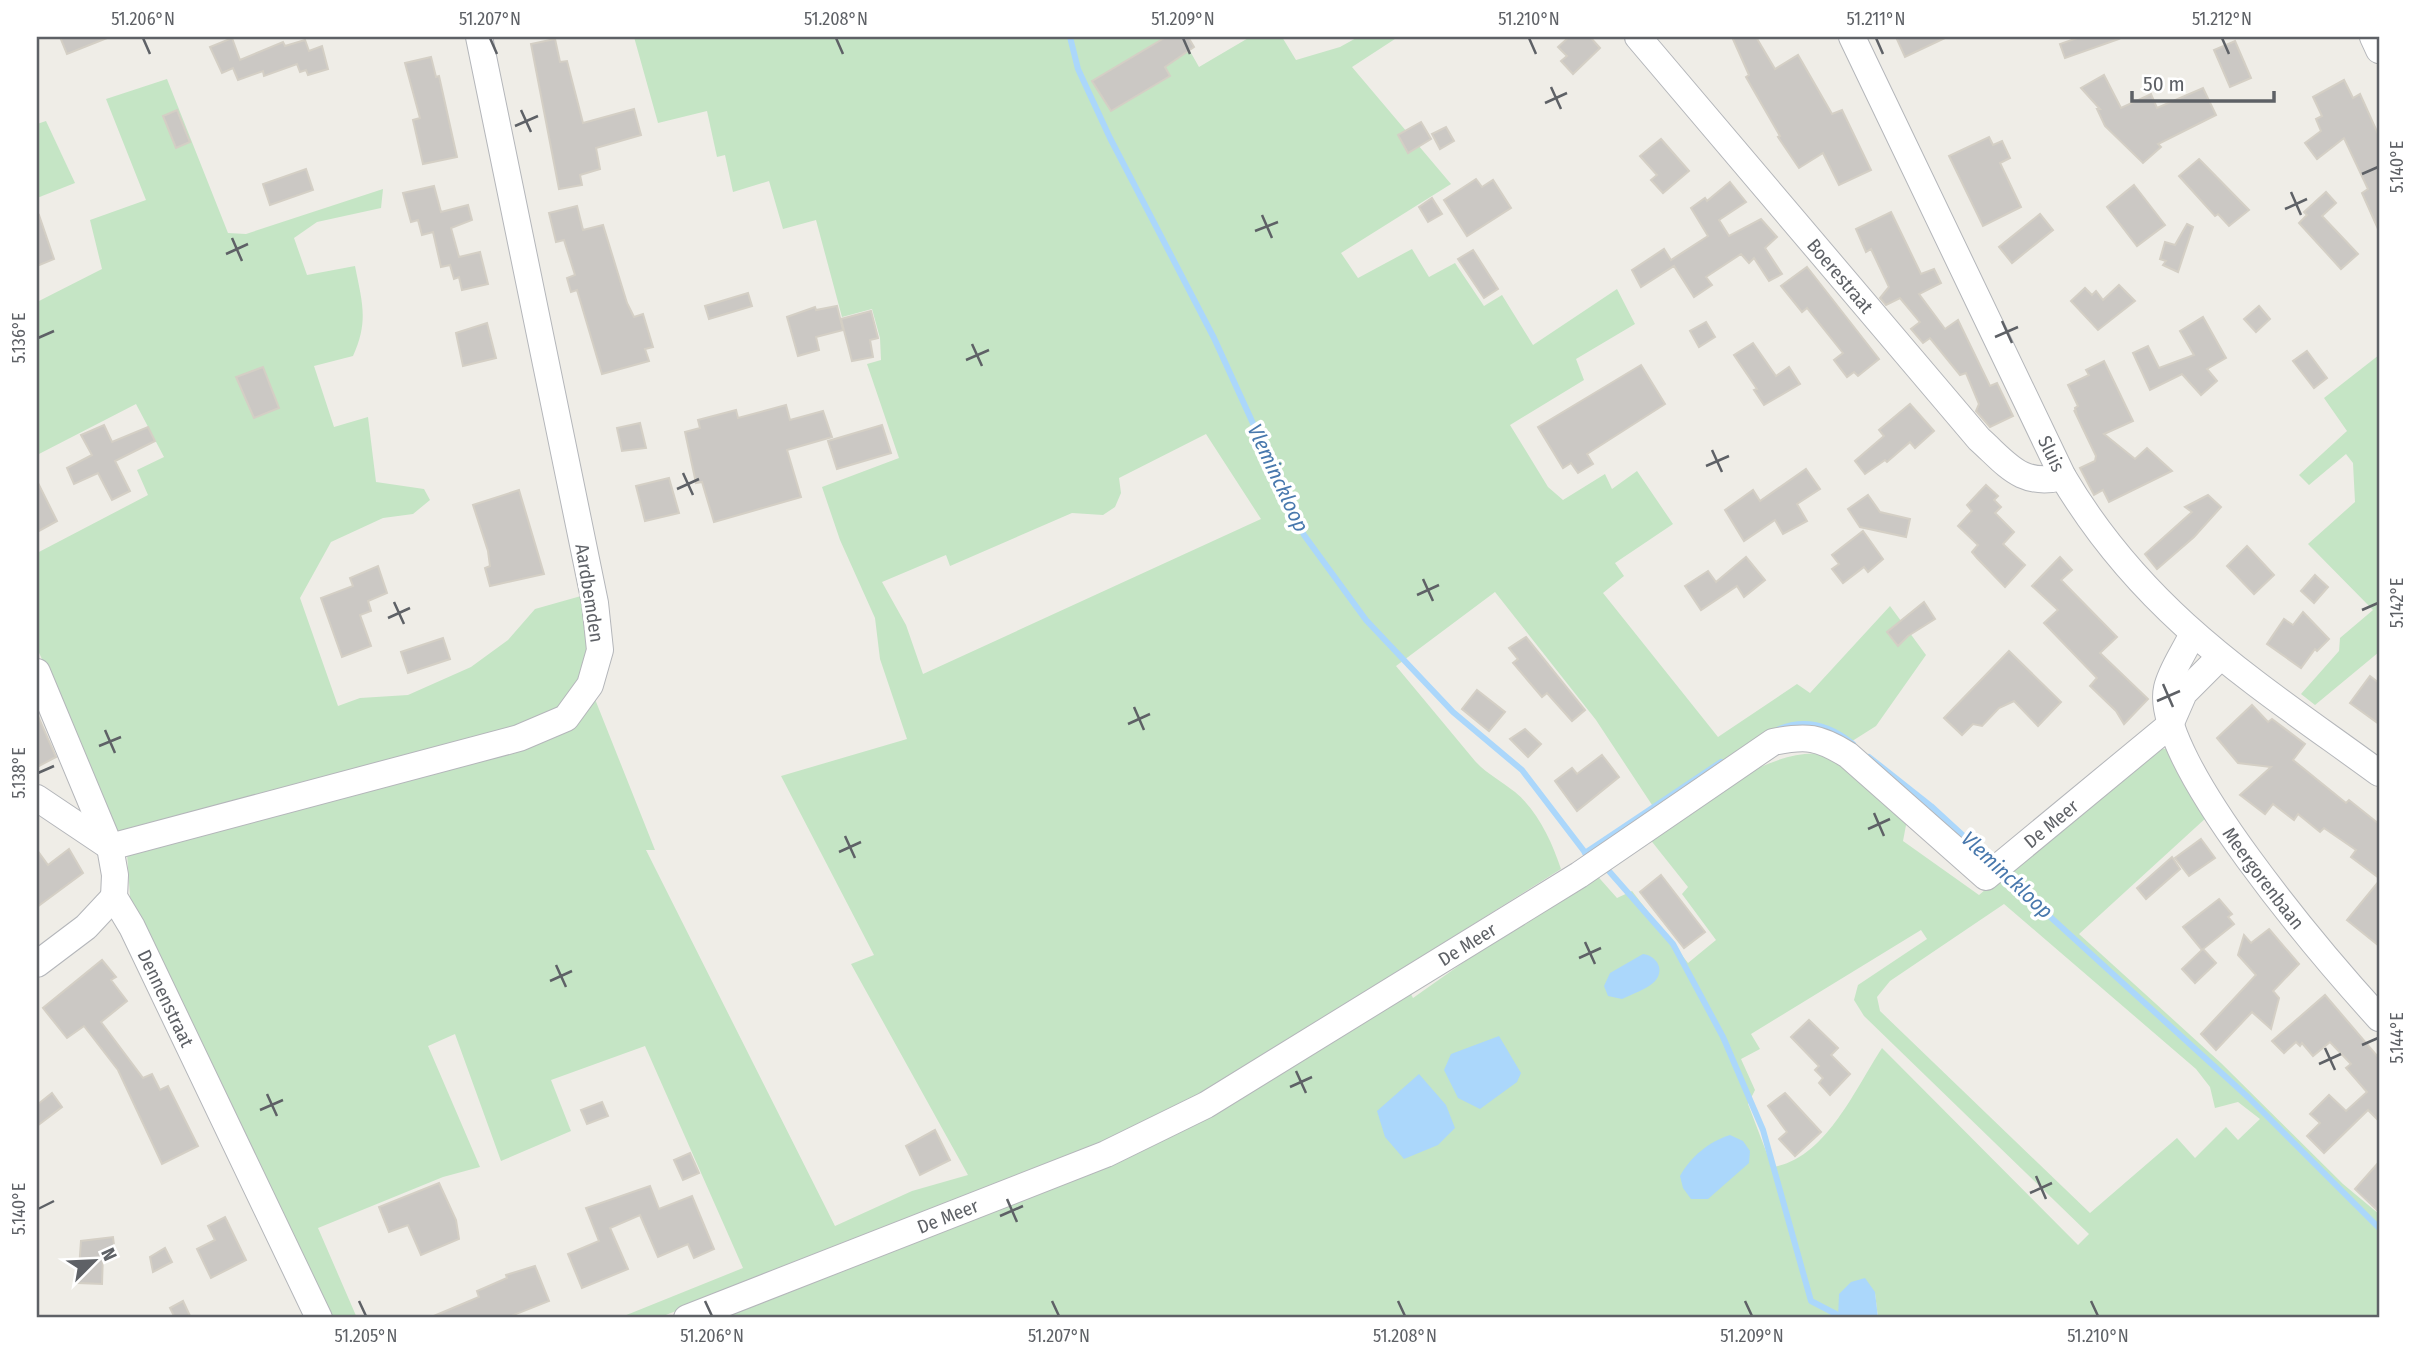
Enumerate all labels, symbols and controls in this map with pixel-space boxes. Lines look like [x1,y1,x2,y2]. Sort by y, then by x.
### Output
text: 51.206°N [111,8,175,30]
text: 51.207°N [459,8,521,30]
text: 51.208°N [804,8,868,30]
text: 51.209°N [1151,8,1215,30]
text: 51.210°N [1498,8,1560,30]
text: 51.211°N [1847,8,1905,30]
text: 51.212°N [2192,8,2252,30]
scale bar [2132,60,2274,104]
text: 50 m [2143,71,2185,97]
text: 5.140°E [2386,141,2408,193]
street label: Boerestraat [1802,234,1879,319]
text: 5.136°E [8,312,30,364]
water label: Vleminckloop [1242,420,1314,536]
street label: Sluis [2033,432,2070,476]
street label: Aardbemden [570,542,609,644]
text: 5.142°E [2386,578,2408,628]
text: 5.138°E [8,747,30,799]
street label: De Meer [2019,794,2083,853]
street label: Meergorenbaan [2218,823,2309,934]
water label: Vleminckloop [1956,826,2058,924]
street label: De Meer [1434,918,1501,971]
street label: Dennenstraat [133,946,199,1051]
text: 5.144°E [2386,1012,2408,1064]
text: 5.140°E [8,1183,30,1235]
street label: De Meer [914,1194,982,1239]
north arrow [60,1226,130,1296]
text: N [96,1244,122,1264]
text: 51.205°N [335,1325,397,1347]
text: 51.206°N [680,1325,744,1347]
text: 51.207°N [1028,1325,1090,1347]
text: 51.208°N [1373,1325,1437,1347]
text: 51.209°N [1720,1325,1784,1347]
text: 51.210°N [2067,1325,2129,1347]

